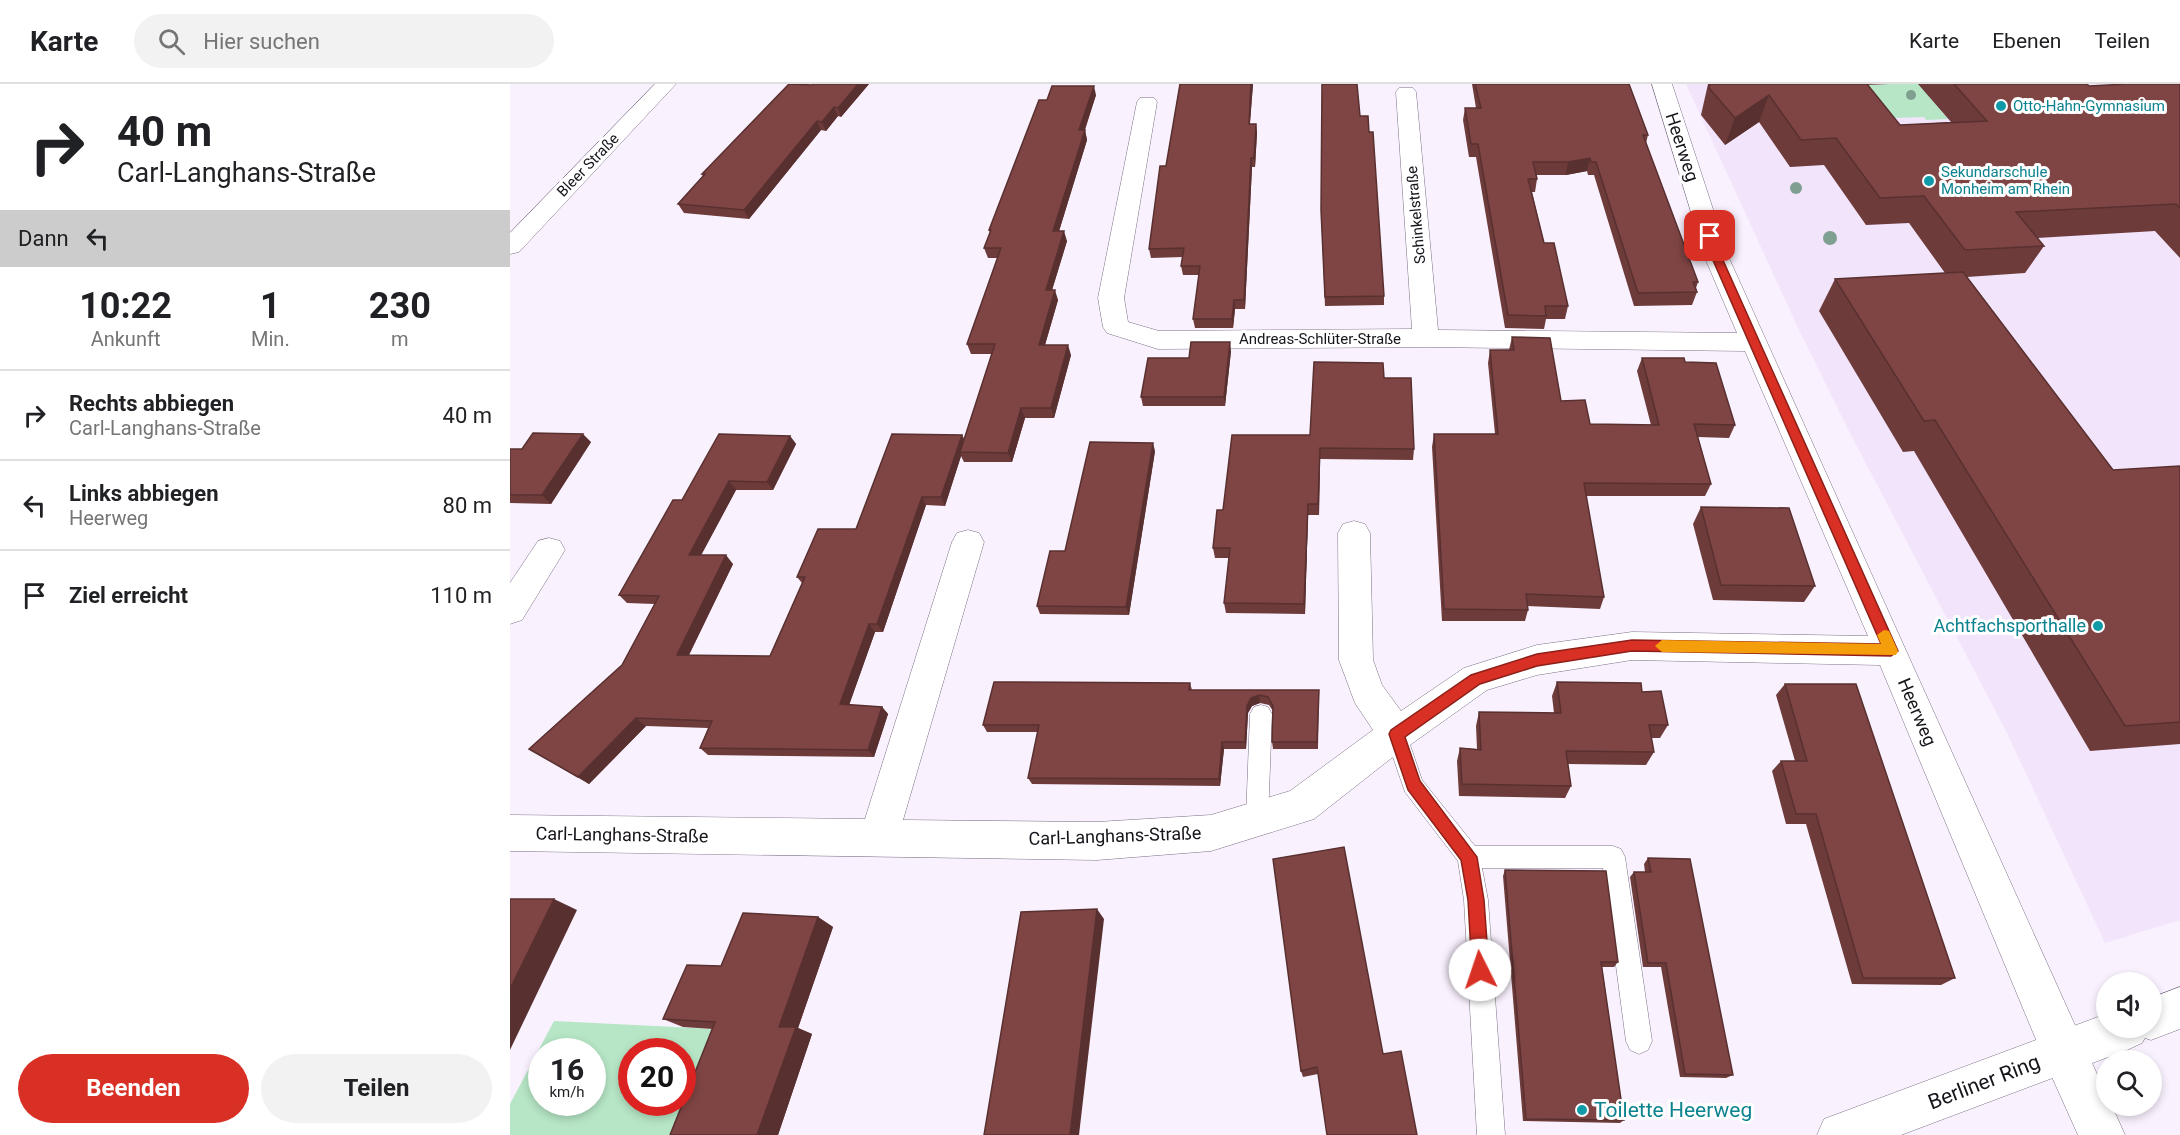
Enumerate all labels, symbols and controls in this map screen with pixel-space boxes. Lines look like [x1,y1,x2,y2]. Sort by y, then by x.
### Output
search box [134,14,554,68]
text: Karte [30,25,98,58]
icon: search [155,25,188,58]
text: Hier suchen [203,29,320,54]
text: Karte [1909,29,1959,53]
text: Ebenen [1992,29,2061,53]
text: Teilen [2094,29,2150,53]
place label: Otto-Hahn-Gymnasium [2013,97,2165,115]
marker: Otto-Hahn-Gymnasium [1994,99,2008,113]
text: 40 m [117,107,212,156]
icon: right [18,108,96,186]
street label: Heerweg [1661,110,1703,184]
street label: Bleer Straße [553,129,623,201]
text: Carl-Langhans-Straße [117,157,376,189]
place label: Sekundarschule Monheim am Rhein [1941,163,2070,198]
street label: Schinkelstraße [1403,165,1429,265]
marker: Sekundarschule Monheim am Rhein [1922,174,1936,188]
pin [1684,210,1735,261]
icon: arrive [1693,219,1726,252]
icon: left [81,222,114,255]
text: Dann [18,226,69,251]
text: 10:22 [79,285,172,327]
text: 1 [260,285,281,327]
text: 230 [369,285,431,327]
text: Ankunft [91,327,160,351]
text: Min. [251,327,290,351]
text: m [391,327,409,351]
street label: Andreas-Schlüter-Straße [1239,330,1401,348]
text: Rechts abbiegen [69,391,234,416]
icon: right [18,399,51,432]
text: 40 m [443,403,492,428]
text: Carl-Langhans-Straße [69,416,261,440]
text: Links abbiegen [69,481,219,506]
icon: left [18,489,51,522]
text: 80 m [443,493,492,518]
text: Heerweg [69,506,148,530]
icon: arrive [18,579,51,612]
text: Ziel erreicht [69,583,188,608]
text: 110 m [430,583,492,608]
place label: Achtfachsporthalle [1934,615,2086,636]
marker: Achtfachsporthalle [2091,619,2105,633]
street label: Heerweg [1894,675,1941,749]
street label: Carl-Langhans-Straße [535,822,709,847]
street label: Carl-Langhans-Straße [1028,822,1202,849]
position arrow [1448,938,1512,1002]
map controls [2096,972,2162,1116]
button: sound [2096,972,2162,1038]
speed limit sign: 20 [618,1038,696,1116]
street label: Berliner Ring [1925,1050,2043,1114]
button: search [2096,1050,2162,1116]
text: 16 [550,1052,584,1087]
button: Beenden [18,1054,249,1123]
button: Teilen [261,1054,492,1123]
text: km/h [549,1083,585,1101]
place label: Toilette Heerweg [1594,1098,1752,1122]
marker: Toilette Heerweg [1575,1103,1589,1117]

